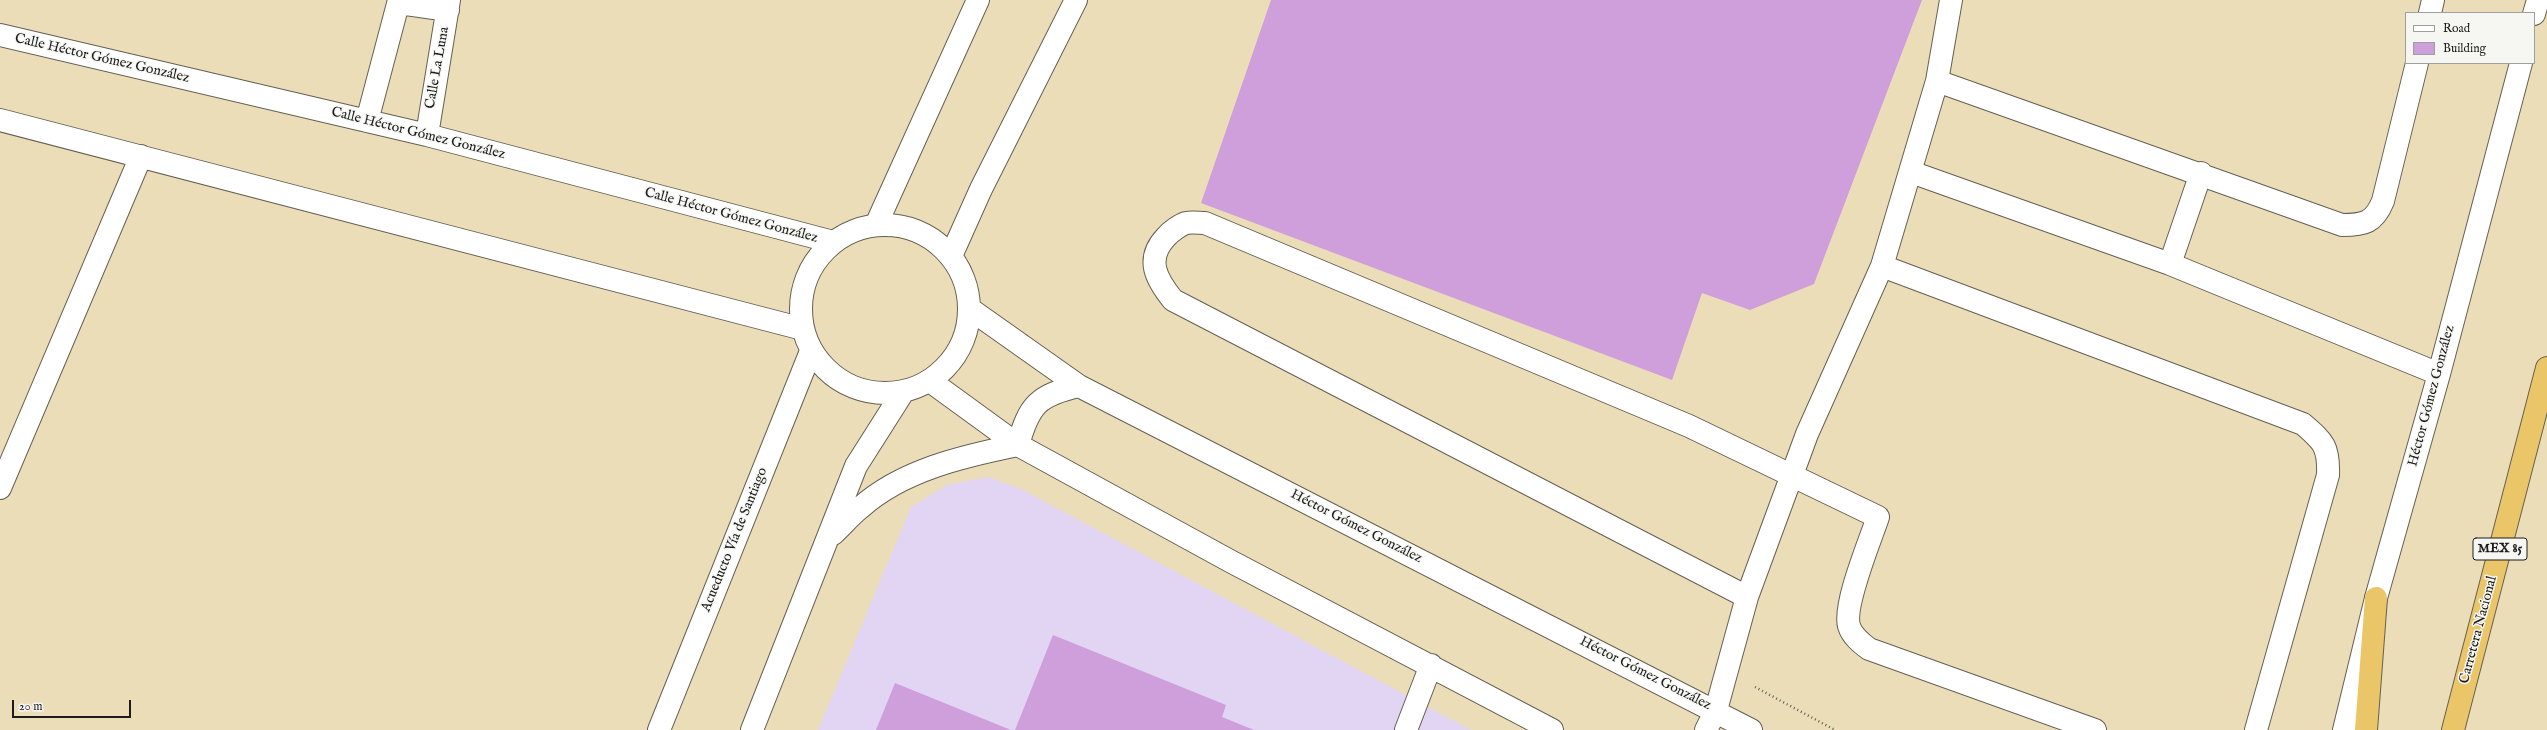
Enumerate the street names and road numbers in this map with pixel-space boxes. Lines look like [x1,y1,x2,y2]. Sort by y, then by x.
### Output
street label: Calle La Luna [423,26,453,110]
street label: Calle Héctor Gómez González [13,31,191,87]
street label: Calle Héctor Gómez González [329,104,507,164]
street label: Calle Héctor Gómez González [643,185,819,247]
street label: Héctor Gómez González [2405,324,2459,468]
street label: Acueducto Vía de Santiago [698,465,772,615]
street label: Héctor Gómez González [1287,487,1425,567]
road number: MEX 85 [2473,538,2527,560]
street label: Carretera Nacional [2457,574,2501,686]
street label: Héctor Gómez González [1576,634,1714,714]

